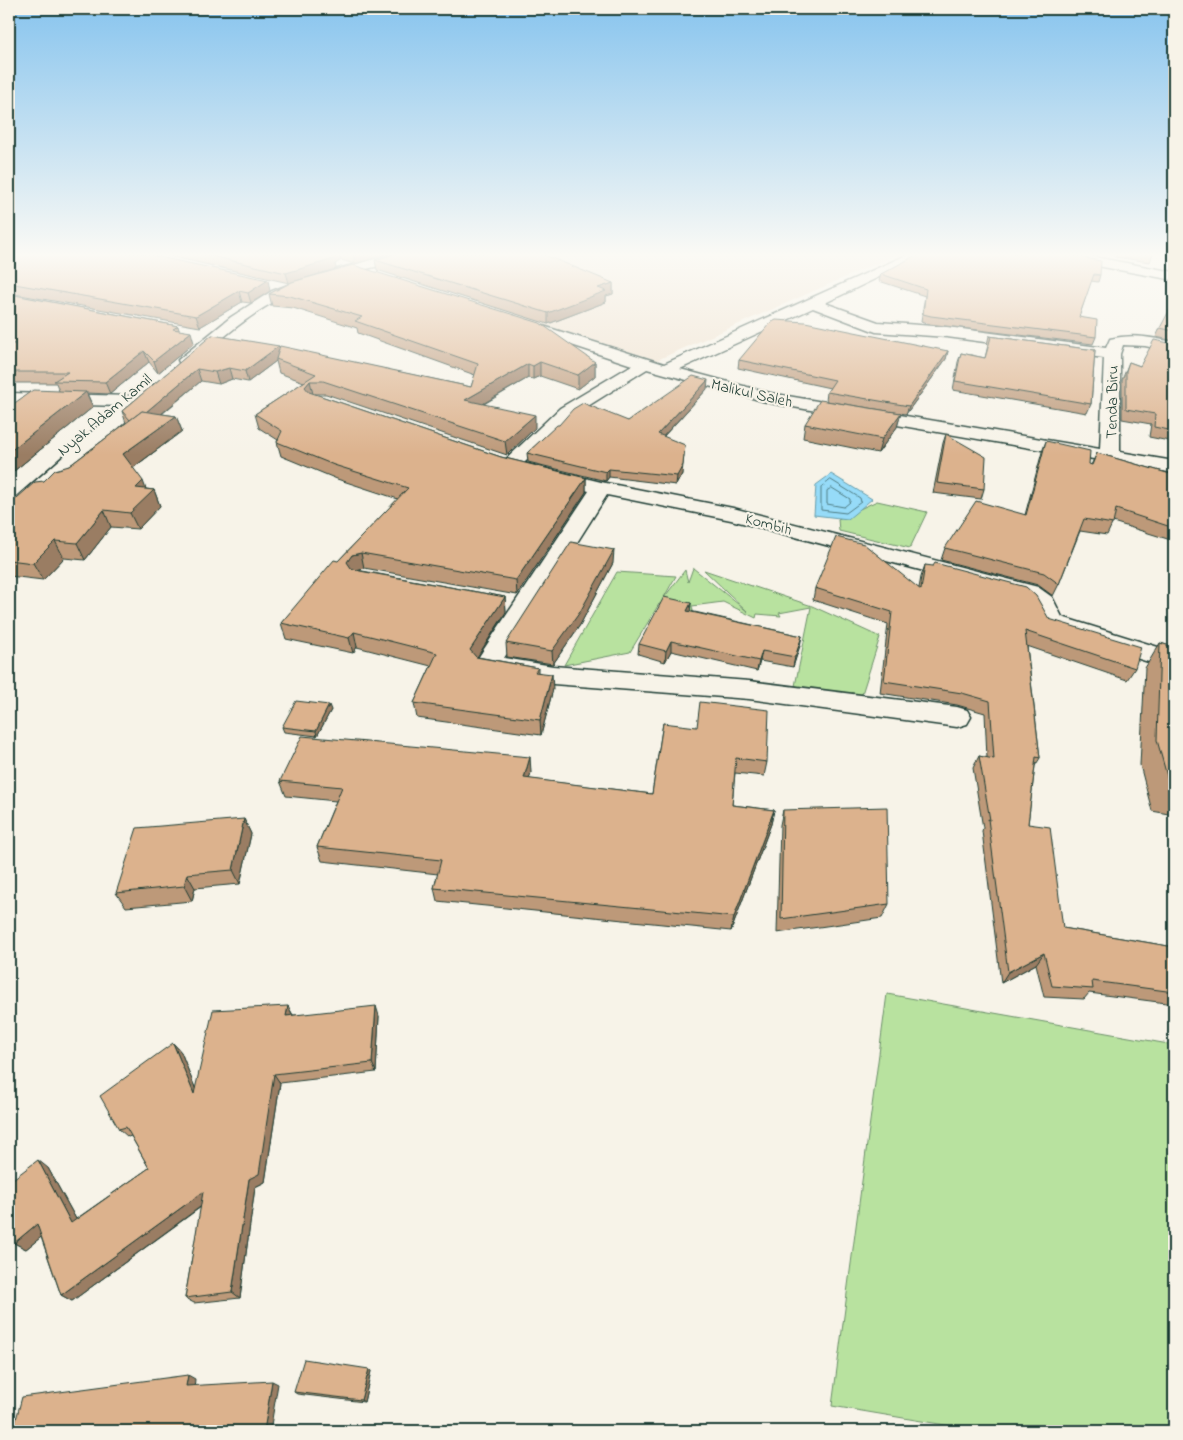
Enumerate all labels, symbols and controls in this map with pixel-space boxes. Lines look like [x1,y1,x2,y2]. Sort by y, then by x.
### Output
street label: Tenda Biru [1100,365,1126,439]
street label: Nyak Adam Kamil [53,368,158,463]
street label: Malikul Saleh [708,373,795,415]
street label: Kombih [742,507,794,543]

